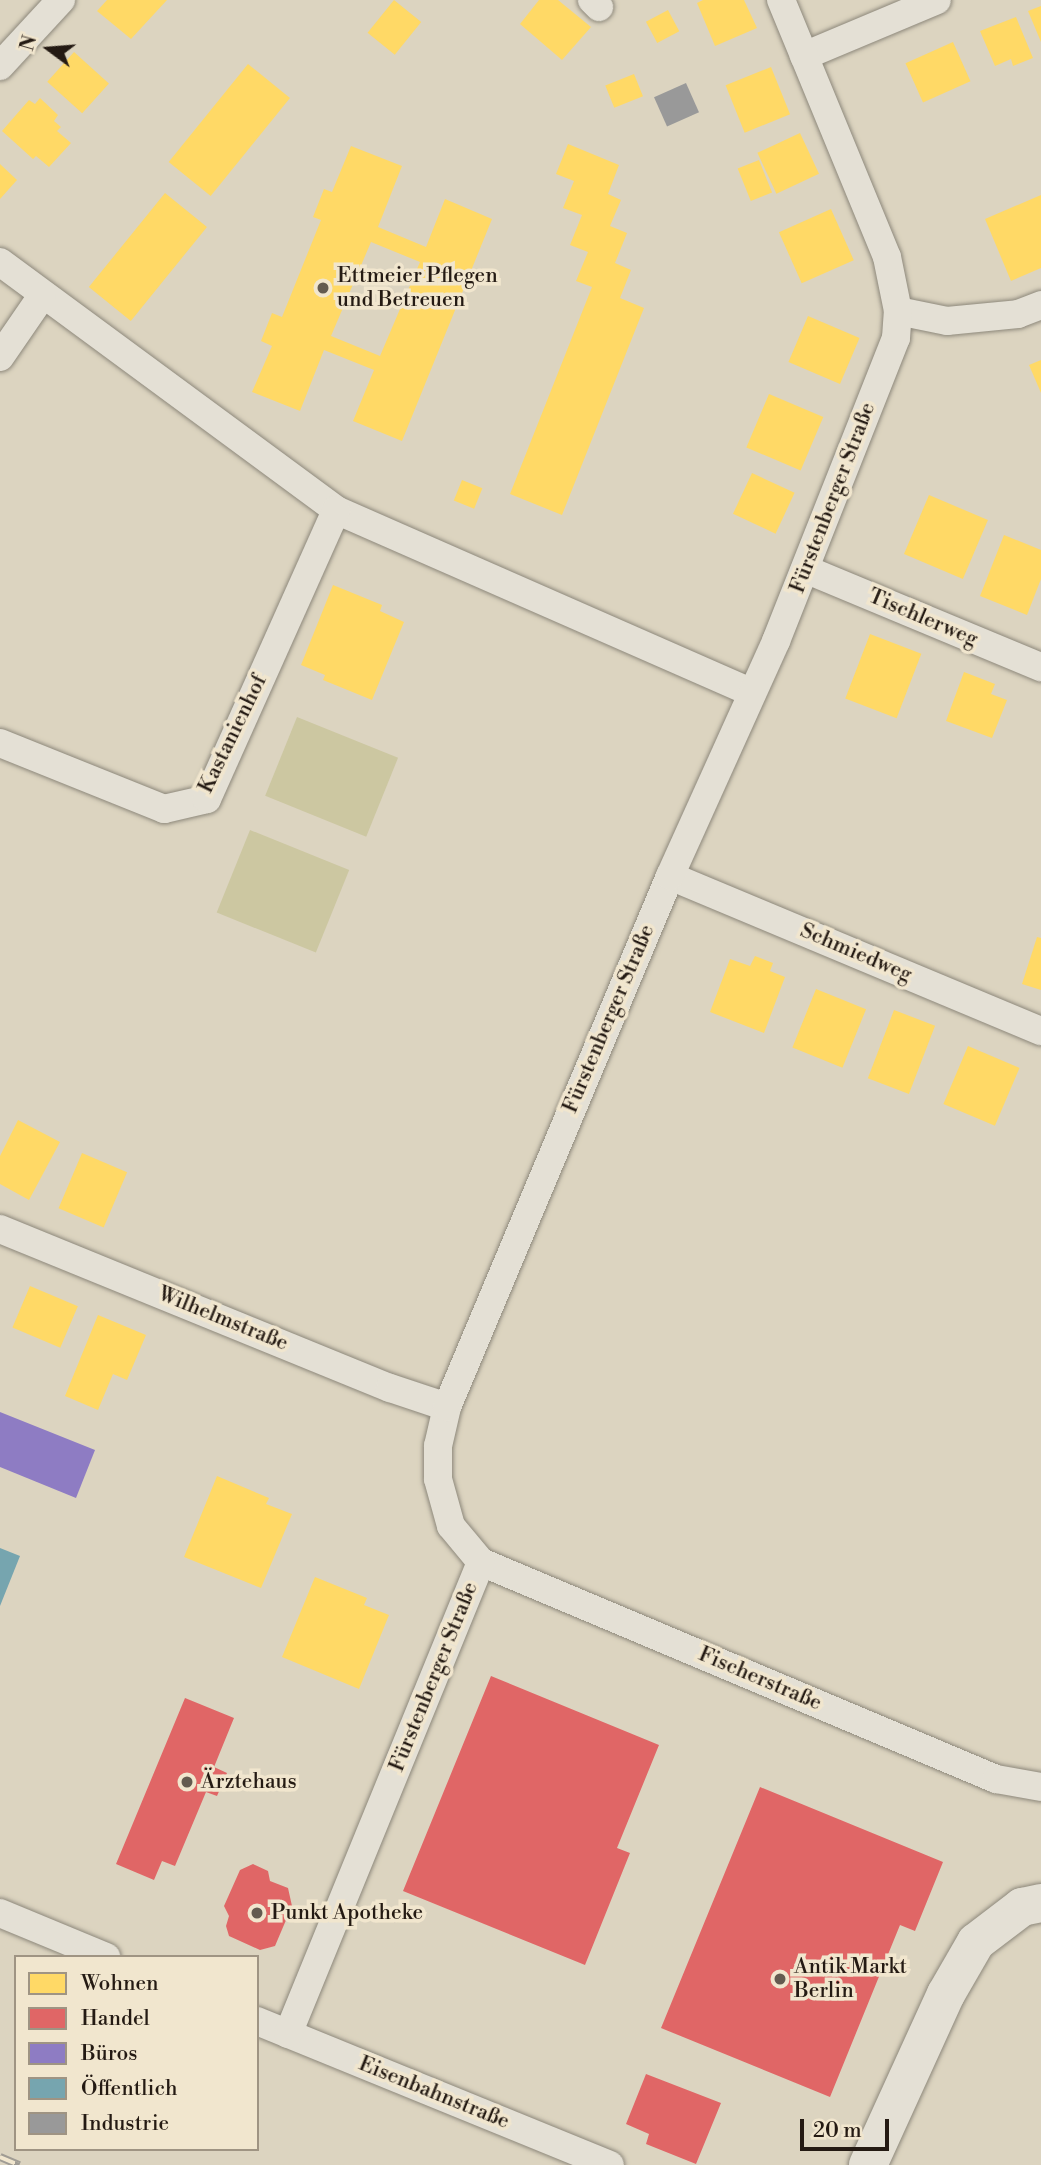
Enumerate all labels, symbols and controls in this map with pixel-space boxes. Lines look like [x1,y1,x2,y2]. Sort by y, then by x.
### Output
north arrow [14,14,84,84]
text: N [15,33,42,54]
place label: Ettmeier Pflegen und Betreuen [337,263,498,313]
marker: Ettmeier Pflegen und Betreuen [315,280,331,296]
street label: Fürstenberger Straße [785,399,881,597]
street label: Tischlerweg [865,584,981,652]
street label: Kastanienhof [193,671,273,797]
street label: Schmiedweg [796,918,916,988]
street label: Fürstenberger Straße [558,921,660,1117]
street label: Wilhelmstraße [154,1281,292,1357]
street label: Fürstenberger Straße [384,1579,484,1775]
street label: Fischerstraße [695,1642,825,1716]
place label: Ärztehaus [201,1769,297,1795]
marker: Ärztehaus [179,1774,195,1790]
place label: Punkt Apotheke [271,1900,423,1926]
marker: Punkt Apotheke [249,1905,265,1921]
place label: Antik Markt Berlin [794,1954,907,2004]
legend [14,1955,259,2151]
text: Wohnen [81,1971,159,1997]
marker: Antik Markt Berlin [772,1971,788,1987]
text: Handel [81,2006,150,2032]
text: Büros [81,2041,138,2067]
street label: Eisenbahnstraße [355,2051,513,2135]
text: Öffentlich [81,2076,177,2102]
scale bar [803,2106,892,2150]
text: Industrie [81,2111,169,2137]
text: 20 m [813,2118,862,2144]

